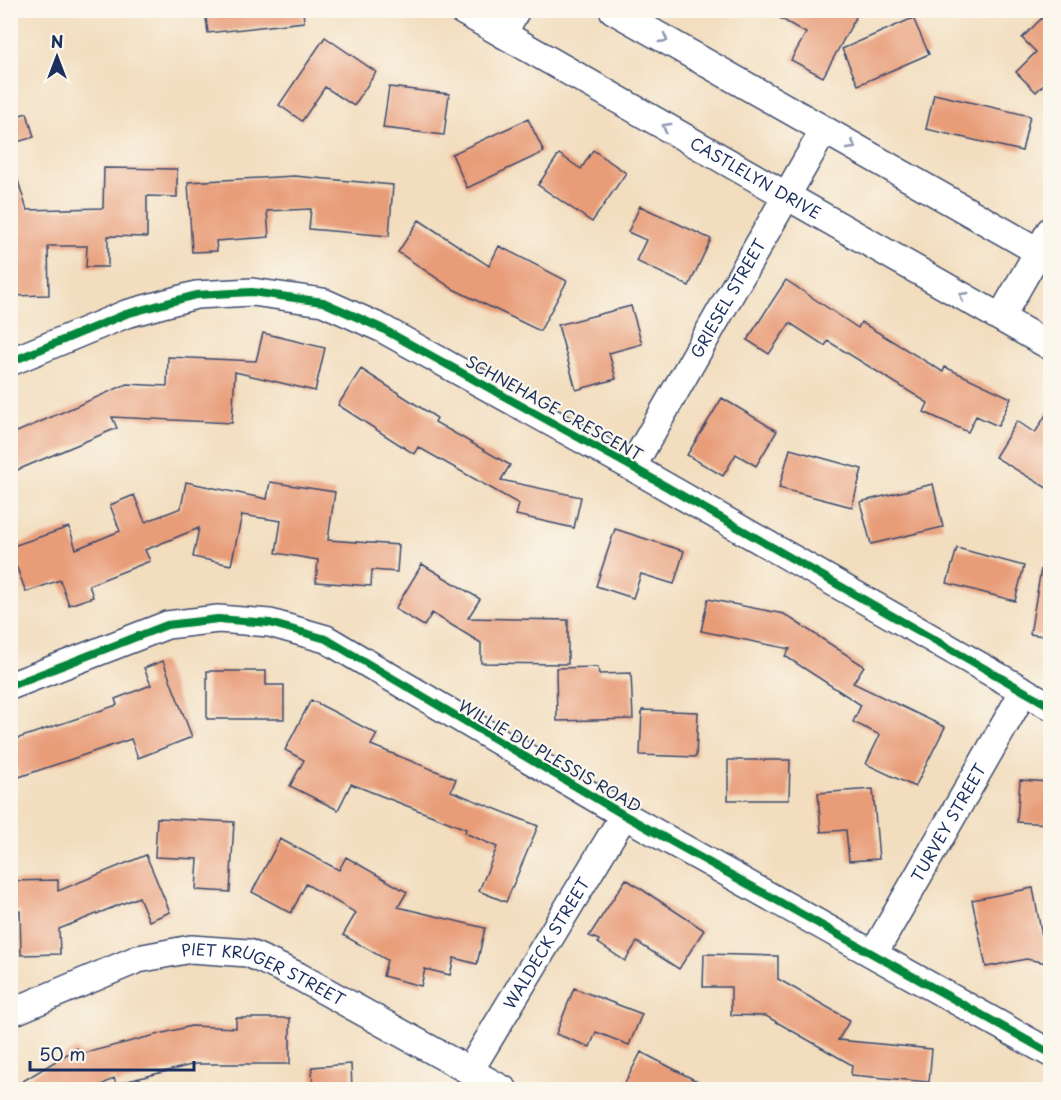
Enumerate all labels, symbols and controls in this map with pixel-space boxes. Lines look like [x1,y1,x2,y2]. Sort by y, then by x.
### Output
north arrow [27,27,87,87]
text: N [51,29,63,53]
one-way arrow [658,32,668,44]
one-way arrow [662,123,672,134]
street label: CASTLELYN DRIVE [686,130,826,224]
one-way arrow [846,139,856,150]
street label: GRIESEL STREET [684,234,771,362]
one-way arrow [959,292,969,303]
street label: SCHNEHAGE CRESCENT [462,348,647,466]
street label: WILLIE DU PLESSIS ROAD [455,693,646,817]
street label: TURVEY STREET [904,759,991,886]
street label: WALDECK STREET [497,873,595,1013]
street label: PIET KRUGER STREET [179,936,350,1011]
scale bar [30,1034,194,1072]
text: 50 m [39,1040,86,1067]

